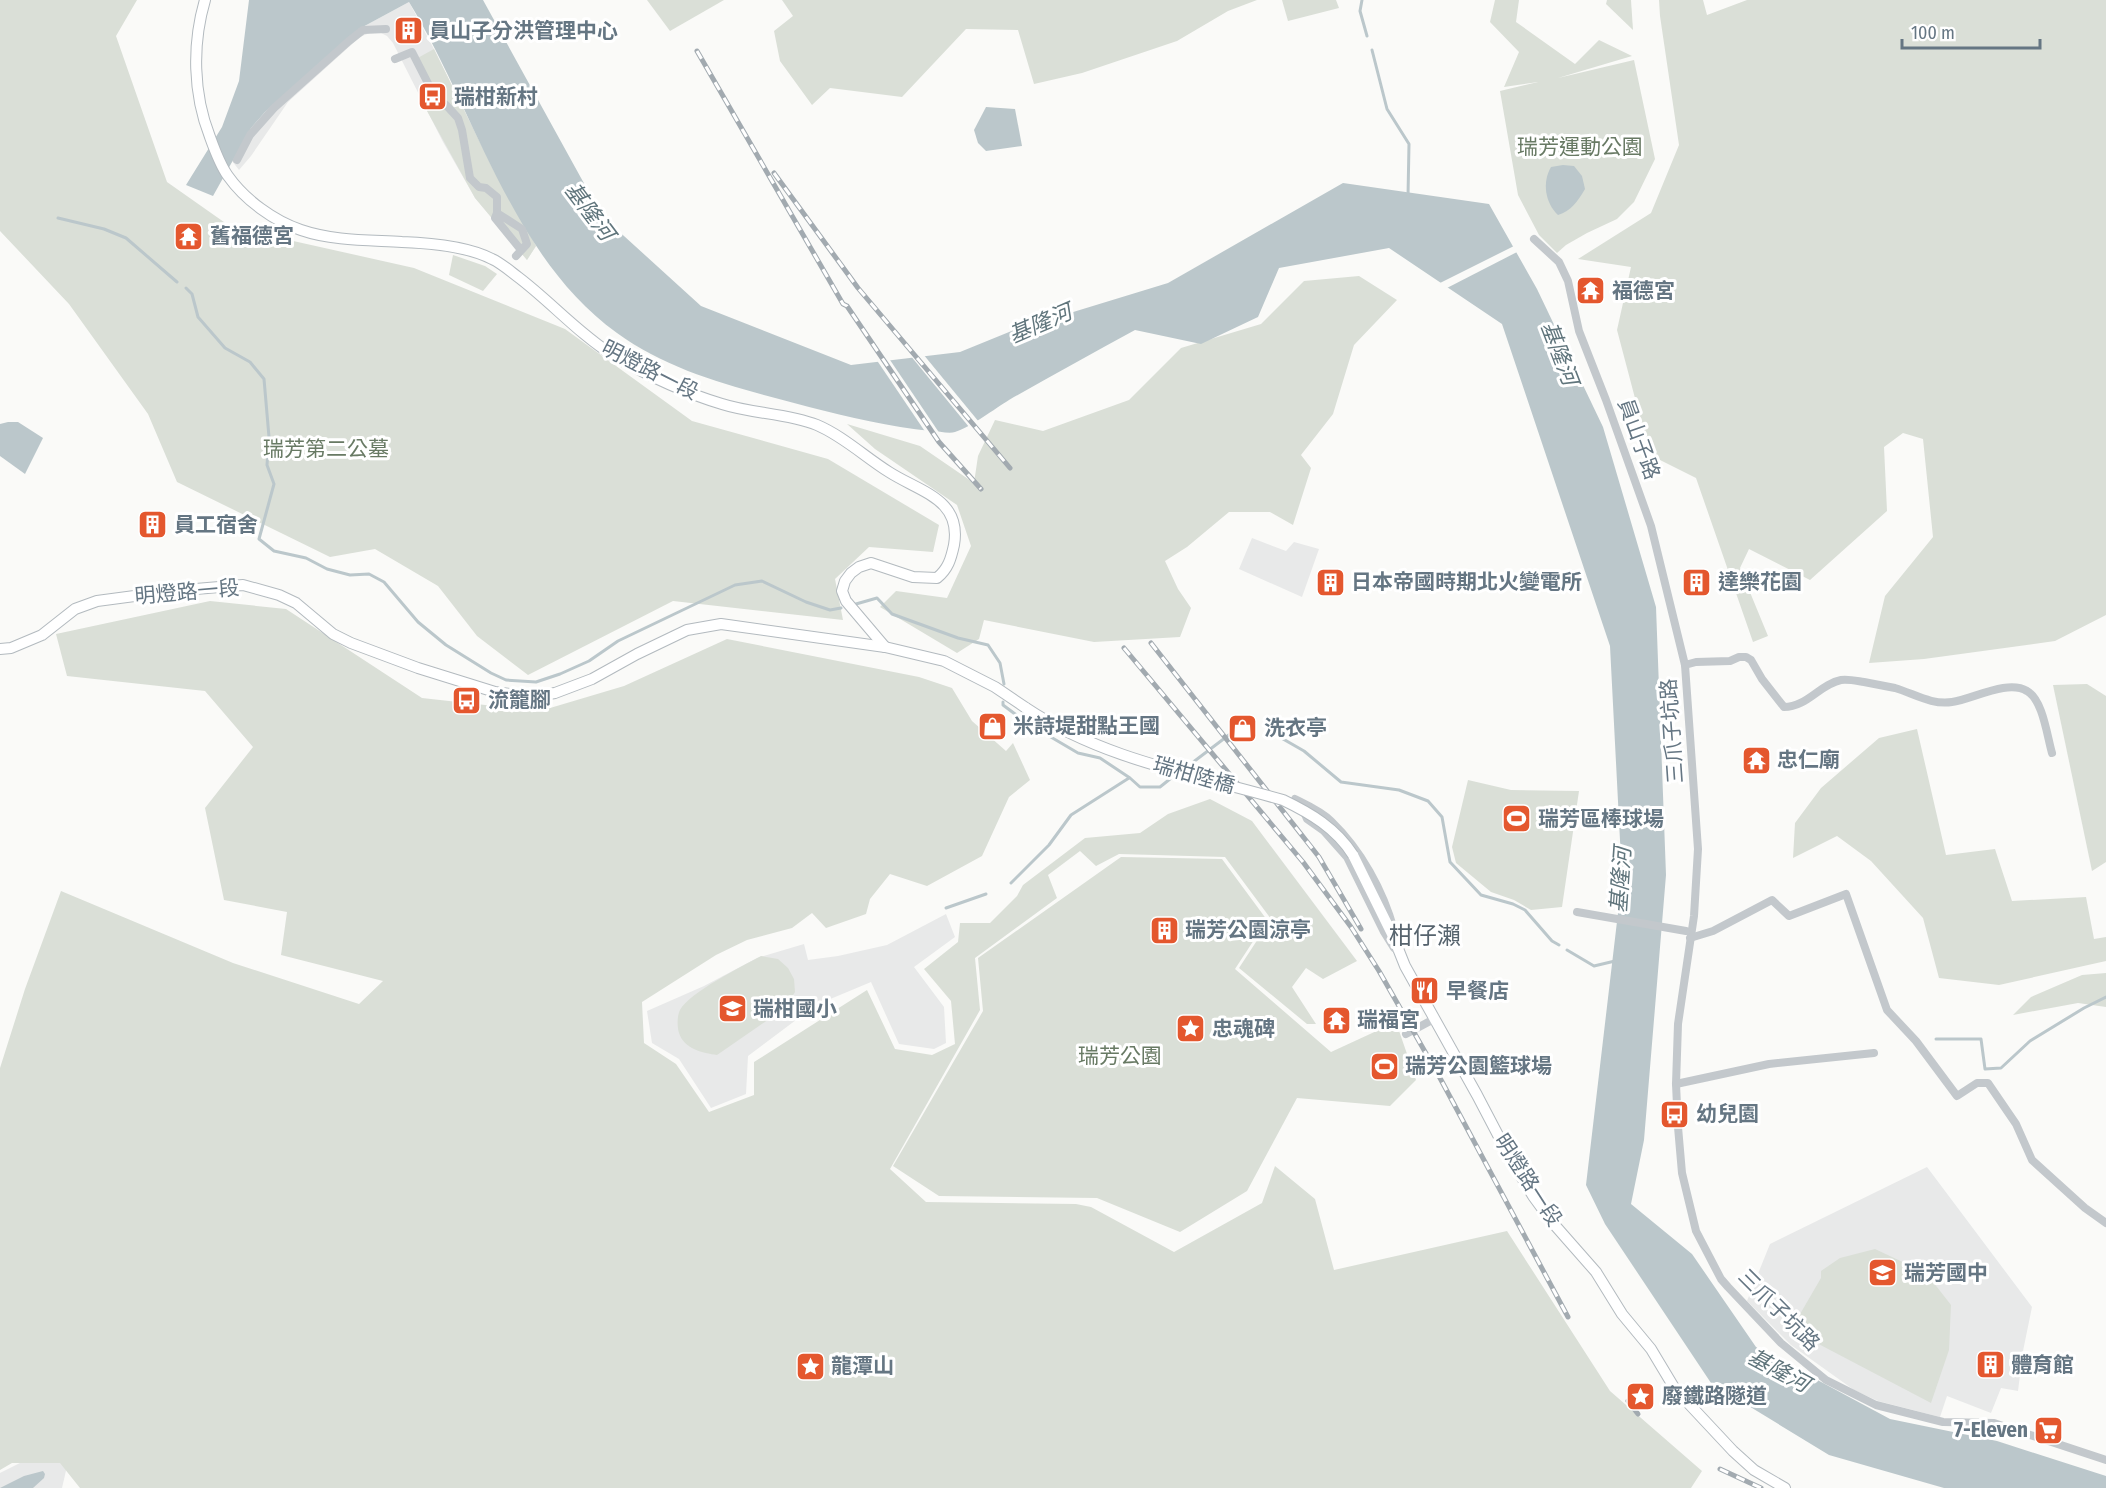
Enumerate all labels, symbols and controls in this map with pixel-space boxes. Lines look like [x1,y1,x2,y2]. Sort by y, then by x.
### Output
scale bar [1902,12,2040,50]
building icon: 員山子分洪管理中心 [392,15,424,47]
place label: 員山子分洪管理中心 [429,18,618,44]
text: 100 m [1911,22,1955,44]
bus stop icon: 瑞柑新村 [417,81,449,113]
place label: 瑞柑新村 [454,84,538,110]
park label: 瑞芳運動公園 [1517,134,1643,160]
water label: 基隆河 [559,177,623,249]
temple icon: 舊福德宮 [173,220,205,252]
place label: 舊福德宮 [210,223,294,249]
temple icon: 福德宮 [1575,275,1607,307]
place label: 福德宮 [1612,278,1675,304]
water label: 基隆河 [1005,297,1080,349]
water label: 基隆河 [1535,318,1585,393]
street label: 明燈路一段 [597,335,703,405]
street label: 員山子路 [1612,395,1666,483]
park label: 瑞芳第二公墓 [263,436,389,462]
building icon: 員工宿舍 [137,509,169,541]
place label: 員工宿舍 [174,512,258,538]
building icon: 日本帝國時期北火變電所 [1314,566,1346,598]
building icon: 達樂花園 [1681,566,1713,598]
place label: 日本帝國時期北火變電所 [1351,569,1582,595]
place label: 達樂花園 [1718,569,1802,595]
street label: 明燈路一段 [134,574,240,610]
street label: 三爪子坑路 [1655,678,1689,784]
bus stop icon: 流籠腳 [451,684,483,716]
place label: 流籠腳 [488,687,551,713]
shop icon: 米詩堤甜點王國 [976,710,1008,742]
shop icon: 洗衣亭 [1227,712,1259,744]
place label: 米詩堤甜點王國 [1013,713,1160,739]
place label: 洗衣亭 [1264,715,1327,741]
temple icon: 忠仁廟 [1740,744,1772,776]
place label: 忠仁廟 [1777,747,1840,773]
street label: 瑞柑陸橋 [1150,751,1238,799]
sports icon: 瑞芳區棒球場 [1501,803,1533,835]
place label: 瑞芳區棒球場 [1538,806,1664,832]
water label: 基隆河 [1605,842,1637,914]
building icon: 瑞芳公園涼亭 [1148,914,1180,946]
place label: 瑞芳公園涼亭 [1185,917,1311,943]
district label: 柑仔瀨 [1389,922,1461,950]
restaurant icon: 早餐店 [1409,975,1441,1007]
place label: 早餐店 [1446,978,1509,1004]
school or university icon: 瑞柑國小 [716,993,748,1025]
place label: 瑞柑國小 [753,996,837,1022]
temple icon: 瑞福宮 [1320,1004,1352,1036]
place label: 瑞福宮 [1357,1007,1420,1033]
place icon: 忠魂碑 [1175,1013,1207,1045]
place label: 忠魂碑 [1212,1016,1275,1042]
park label: 瑞芳公園 [1078,1043,1162,1069]
sports icon: 瑞芳公園籃球場 [1368,1050,1400,1082]
place label: 瑞芳公園籃球場 [1405,1053,1552,1079]
bus stop icon: 幼兒園 [1659,1098,1691,1130]
place label: 幼兒園 [1696,1101,1759,1127]
street label: 明燈路一段 [1489,1129,1567,1231]
school or university icon: 瑞芳國中 [1867,1257,1899,1289]
place label: 瑞芳國中 [1904,1260,1988,1286]
street label: 三爪子坑路 [1733,1264,1825,1356]
water label: 基隆河 [1743,1343,1818,1400]
building icon: 體育館 [1974,1349,2006,1381]
place icon: 龍潭山 [794,1350,826,1382]
place label: 體育館 [2011,1352,2074,1378]
place label: 龍潭山 [831,1353,894,1379]
place icon: 廢鐵路隧道 [1625,1380,1657,1412]
place label: 廢鐵路隧道 [1662,1383,1767,1409]
supermarket icon: 7-Eleven [2033,1414,2065,1446]
place label: 7-Eleven [1954,1417,2028,1443]

